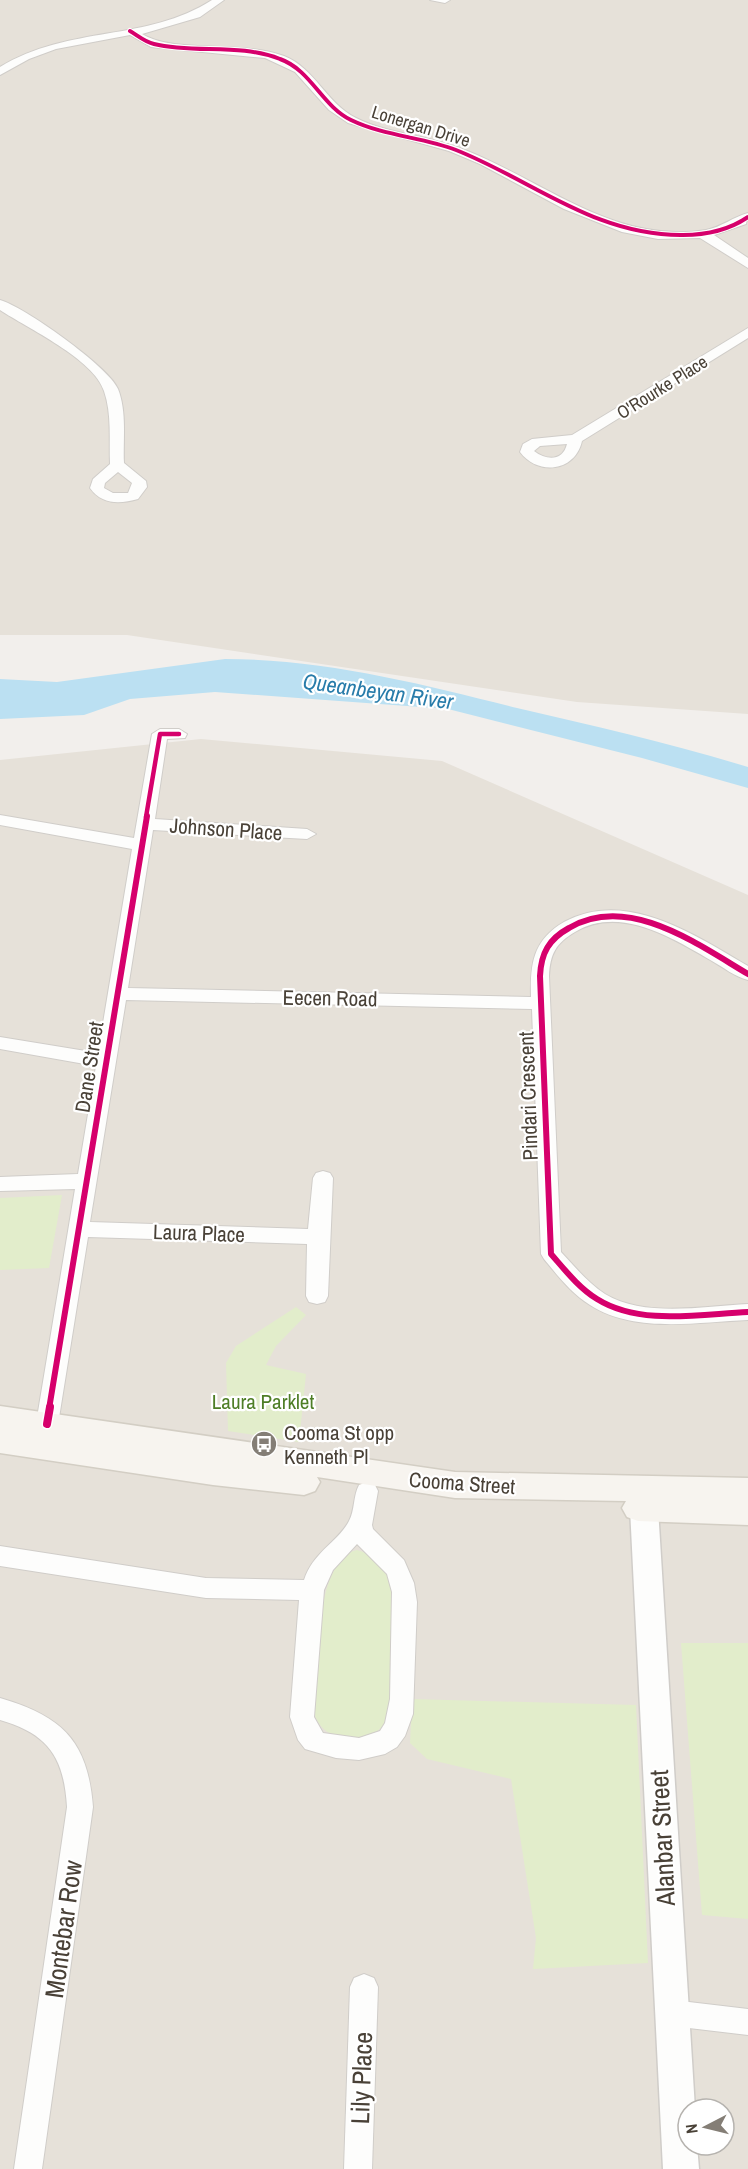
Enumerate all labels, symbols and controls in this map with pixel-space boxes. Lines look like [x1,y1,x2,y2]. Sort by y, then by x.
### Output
street label: Lonergan Drive [369,99,473,153]
street label: O'Rourke Place [612,349,712,425]
water label: Queanbeyan River [301,666,456,717]
street label: Johnson Place [169,811,283,847]
street label: Eecen Road [282,983,378,1013]
street label: Dane Street [67,1019,111,1115]
street label: Pindari Crescent [511,1031,545,1161]
street label: Laura Place [153,1217,245,1249]
park label: Laura Parklet [212,1387,314,1416]
place label: Cooma St opp Kenneth Pl [284,1418,394,1471]
bus stop icon: Cooma St opp Kenneth Pl [249,1429,279,1459]
street label: Cooma Street [408,1465,516,1501]
street label: Alanbar Street [641,1769,683,1908]
street label: Montebar Row [36,1857,90,2000]
street label: Lily Place [342,2031,380,2125]
north arrow [676,2097,736,2157]
text: N [680,2123,703,2135]

